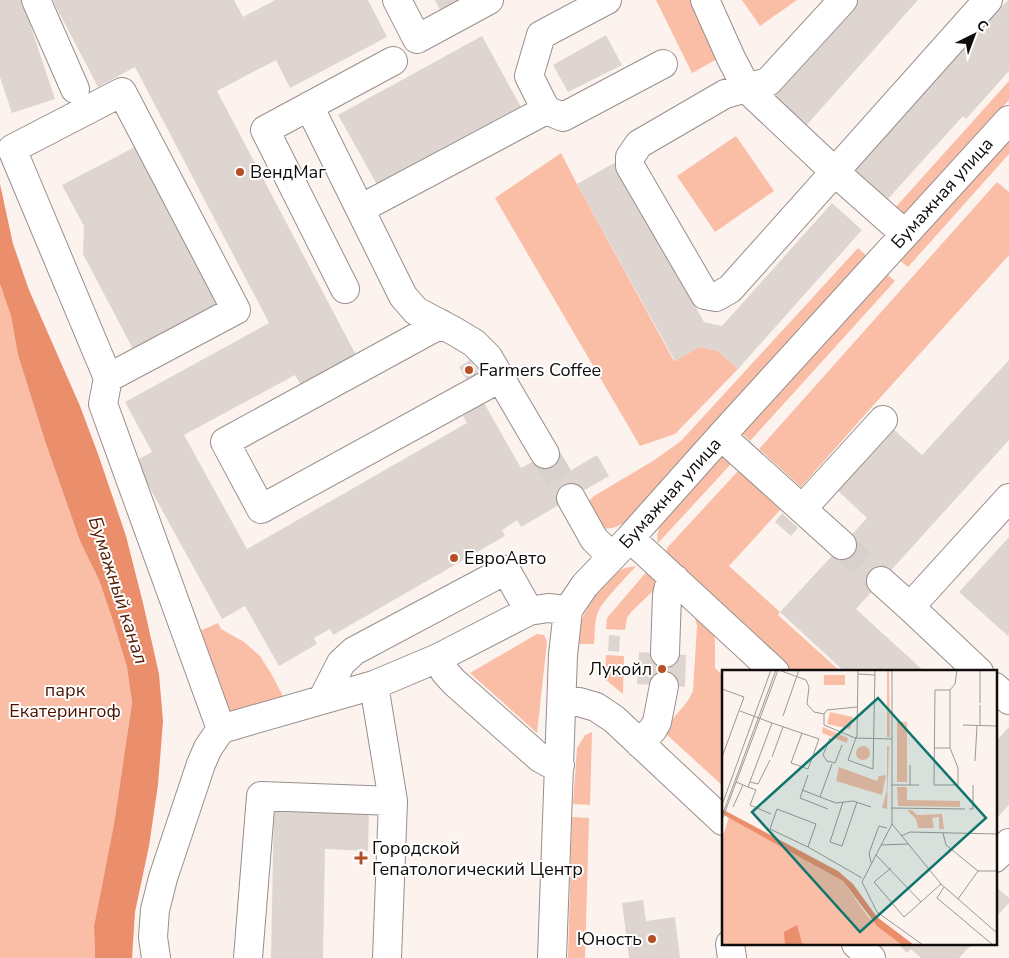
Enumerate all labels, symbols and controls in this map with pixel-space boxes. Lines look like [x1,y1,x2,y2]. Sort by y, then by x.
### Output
north arrow [949,10,999,60]
text: С [972,15,993,36]
street label: Бумажная улица [886,132,998,254]
place label: ВендМаг [250,160,326,184]
marker: ВендМаг [234,166,246,178]
place label: Farmers Coffee [479,358,601,382]
marker: Farmers Coffee [463,364,475,376]
street label: Бумажная улица [614,432,726,554]
water label: Бумажный канал [82,513,154,668]
place label: ЕвроАвто [464,546,547,570]
marker: ЕвроАвто [448,552,460,564]
place label: Лукойл [589,657,652,681]
marker: Лукойл [656,663,668,675]
inset map [722,670,996,946]
park label: парк Екатерингоф [9,678,121,723]
place label: Городской Гепатологический Центр [372,836,583,881]
marker: Городской Гепатологический Центр [354,851,368,865]
place label: Юность [577,927,642,951]
marker: Юность [646,933,658,945]

